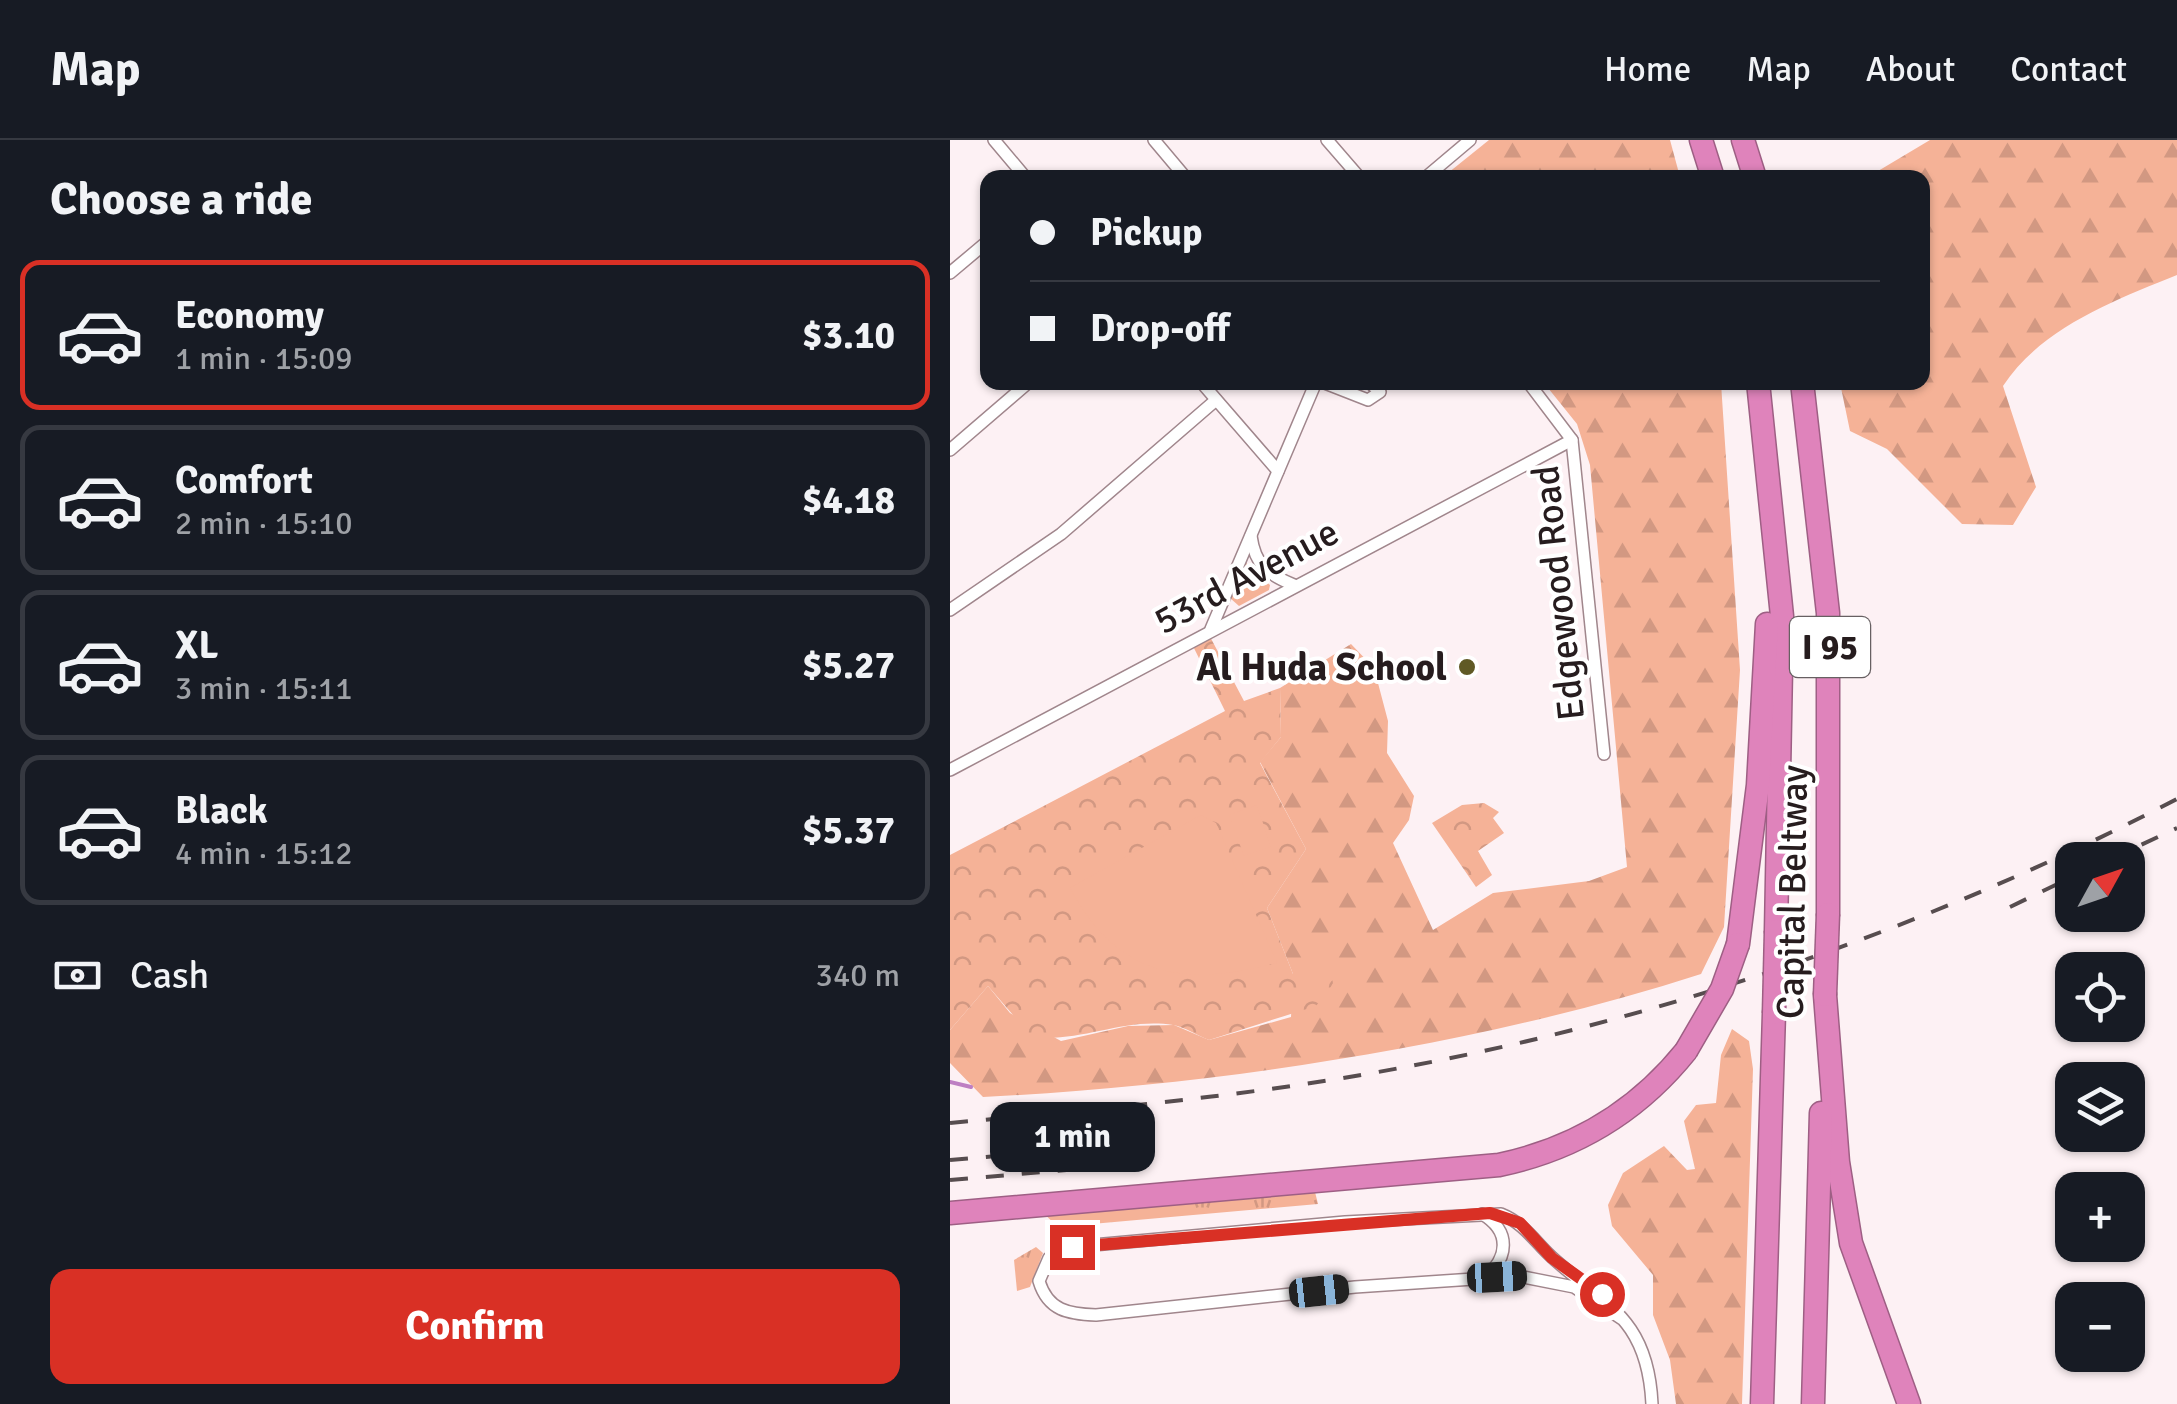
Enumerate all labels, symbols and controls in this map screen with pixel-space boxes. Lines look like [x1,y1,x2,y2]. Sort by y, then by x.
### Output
text: Map [50,40,140,99]
text: Home [1604,48,1691,91]
text: Map [1746,48,1811,91]
text: About [1866,48,1955,91]
text: Contact [2010,48,2127,91]
text: Choose a ride [50,172,313,227]
text: Pickup [1090,209,1202,256]
icon: car [55,290,145,380]
text: Economy [175,292,324,339]
text: Drop-off [1090,305,1230,352]
text: $3.10 [802,312,895,359]
text: 1 min · 15:09 [175,339,353,378]
icon: car [55,455,145,545]
text: Comfort [175,457,313,504]
street label: Edgewood Road [1522,463,1595,723]
text: $4.18 [802,477,895,524]
text: 2 min · 15:10 [175,504,353,543]
street label: 53rd Avenue [1146,508,1346,645]
road number: I 95 [1790,617,1870,677]
icon: car [55,620,145,710]
text: XL [175,622,218,669]
text: $5.27 [802,642,895,689]
place label: Al Huda School [1196,644,1447,691]
marker: Al Huda School [1456,656,1478,678]
text: 3 min · 15:11 [175,669,353,708]
street label: Capital Beltway [1767,764,1818,1019]
icon: car [55,785,145,875]
text: Black [175,787,268,834]
text: $5.37 [802,807,895,854]
text: 4 min · 15:12 [175,834,353,873]
north arrow [2055,842,2145,932]
map controls [2055,842,2145,1372]
icon: cash [50,948,105,1003]
text: Cash [130,952,209,999]
button: locate [2055,952,2145,1042]
text: 340 m [816,956,900,995]
button: layers [2055,1062,2145,1152]
callout: 1 min [989,1102,1154,1172]
text: 1 min [1034,1117,1111,1156]
button: + [2055,1172,2145,1262]
route end [1050,1225,1095,1270]
car [1466,1260,1528,1294]
button: Confirm [50,1269,900,1384]
route start [1580,1272,1625,1317]
car [1288,1273,1350,1309]
button: − [2055,1282,2145,1372]

